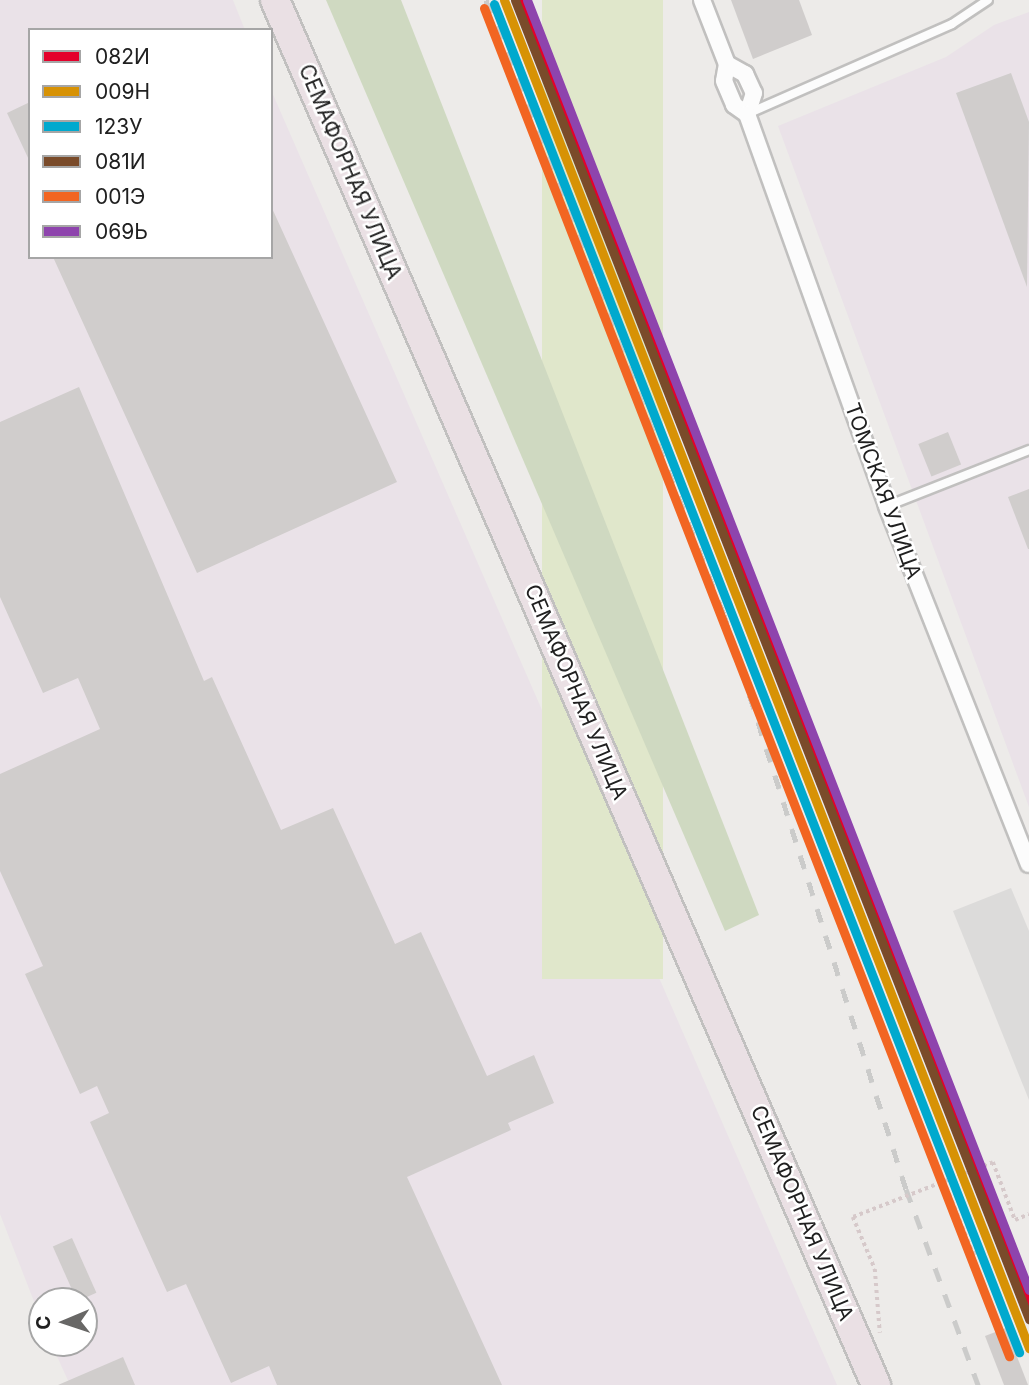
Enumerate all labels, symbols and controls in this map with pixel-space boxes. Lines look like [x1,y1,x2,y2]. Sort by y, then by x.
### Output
legend [28,28,273,259]
text: 082И [95,44,150,69]
street label: СЕМАФОРНАЯ УЛИЦА [293,61,407,283]
text: 009Н [95,79,150,104]
text: 123У [95,114,143,139]
text: 081И [95,149,146,174]
text: 001Э [95,184,145,209]
text: 069Ь [95,219,148,244]
street label: ТОМСКАЯ УЛИЦА [839,399,927,583]
street label: СЕМАФОРНАЯ УЛИЦА [519,581,633,803]
street label: СЕМАФОРНАЯ УЛИЦА [745,1102,859,1324]
north arrow [28,1287,98,1357]
text: С [32,1315,55,1330]

